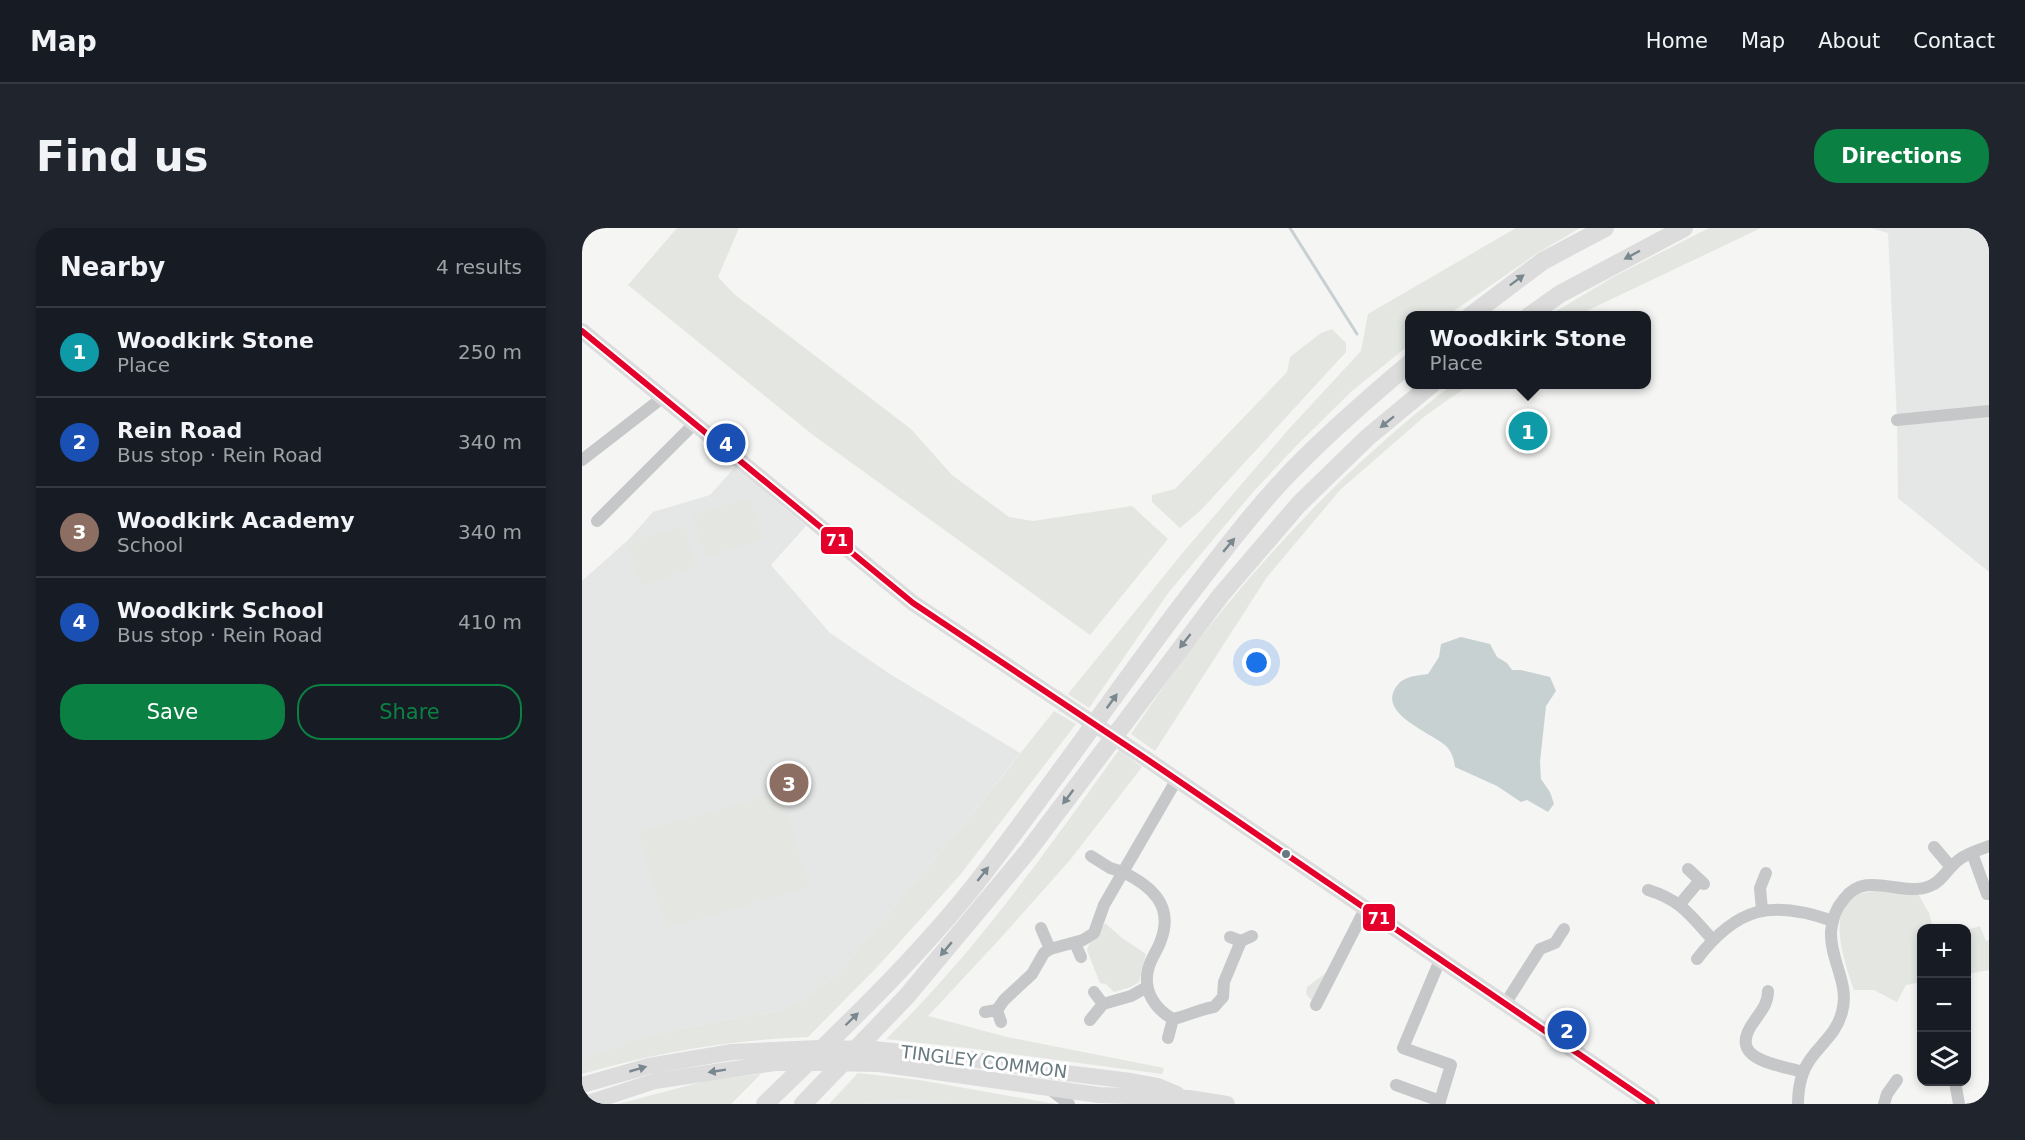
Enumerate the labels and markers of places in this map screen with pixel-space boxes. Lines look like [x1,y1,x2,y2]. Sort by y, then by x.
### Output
pin: 1 [1508,408,1548,454]
pin: 4 [706,420,746,466]
pin: 3 [770,760,808,806]
unlabelled marker [1280,848,1292,860]
pin: 2 [1548,1008,1586,1052]

